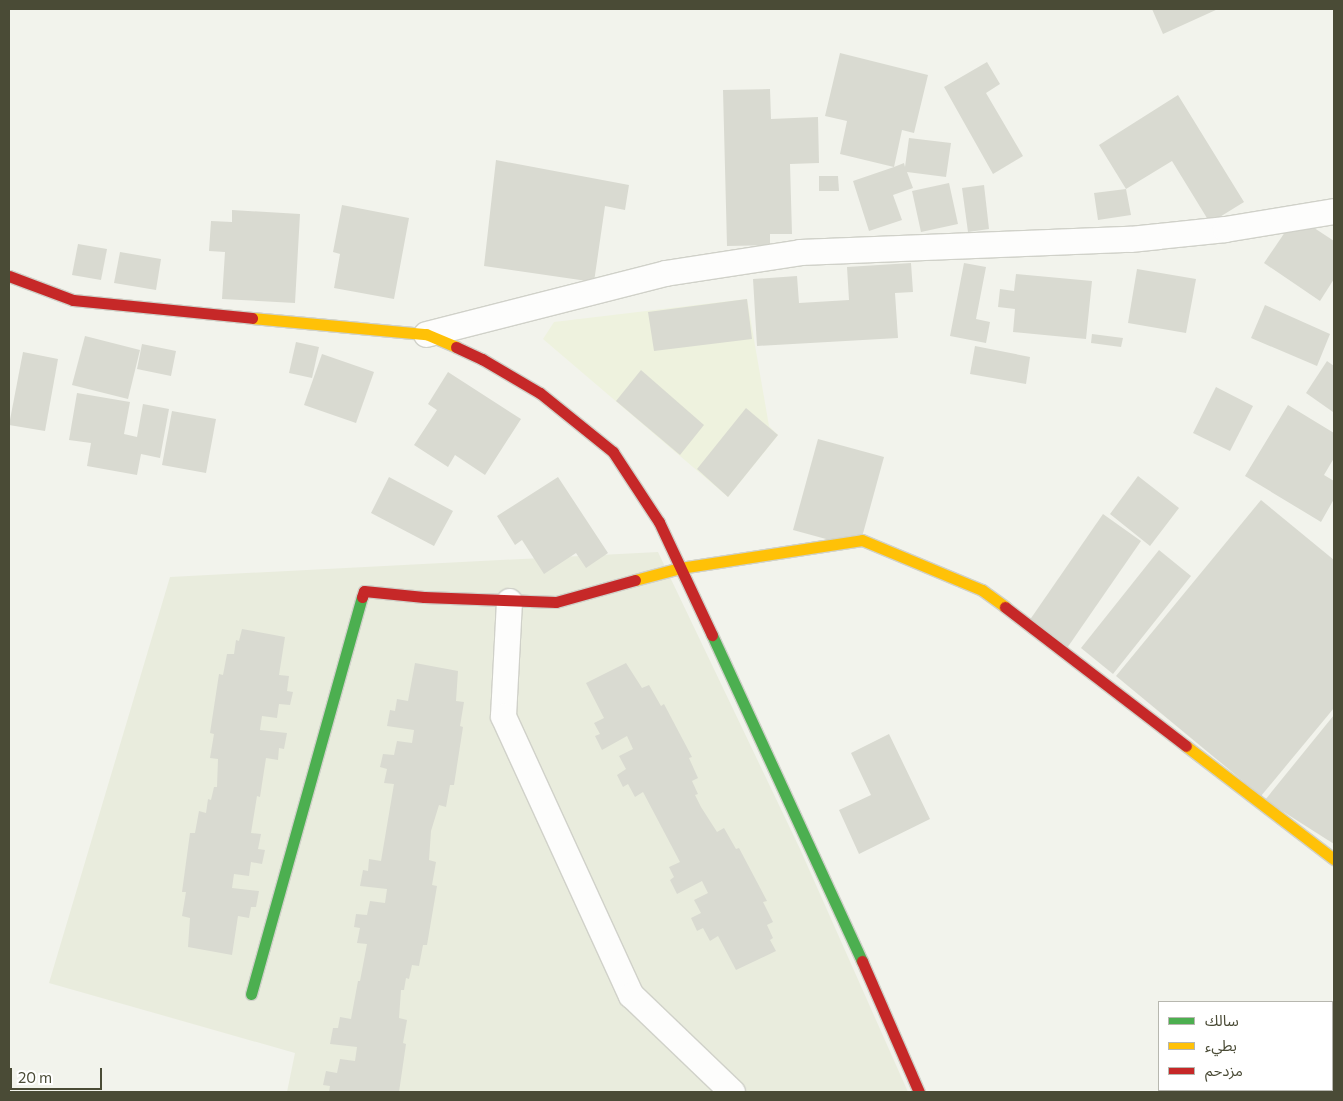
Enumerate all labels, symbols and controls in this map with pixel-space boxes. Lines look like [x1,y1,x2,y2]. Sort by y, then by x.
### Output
legend [1158,1001,1333,1091]
text: سالك [1205,1011,1239,1029]
text: بطيء [1205,1036,1237,1054]
scale bar [12,1058,105,1090]
text: مزدحم [1205,1061,1243,1079]
text: 20 m [18,1068,52,1086]

